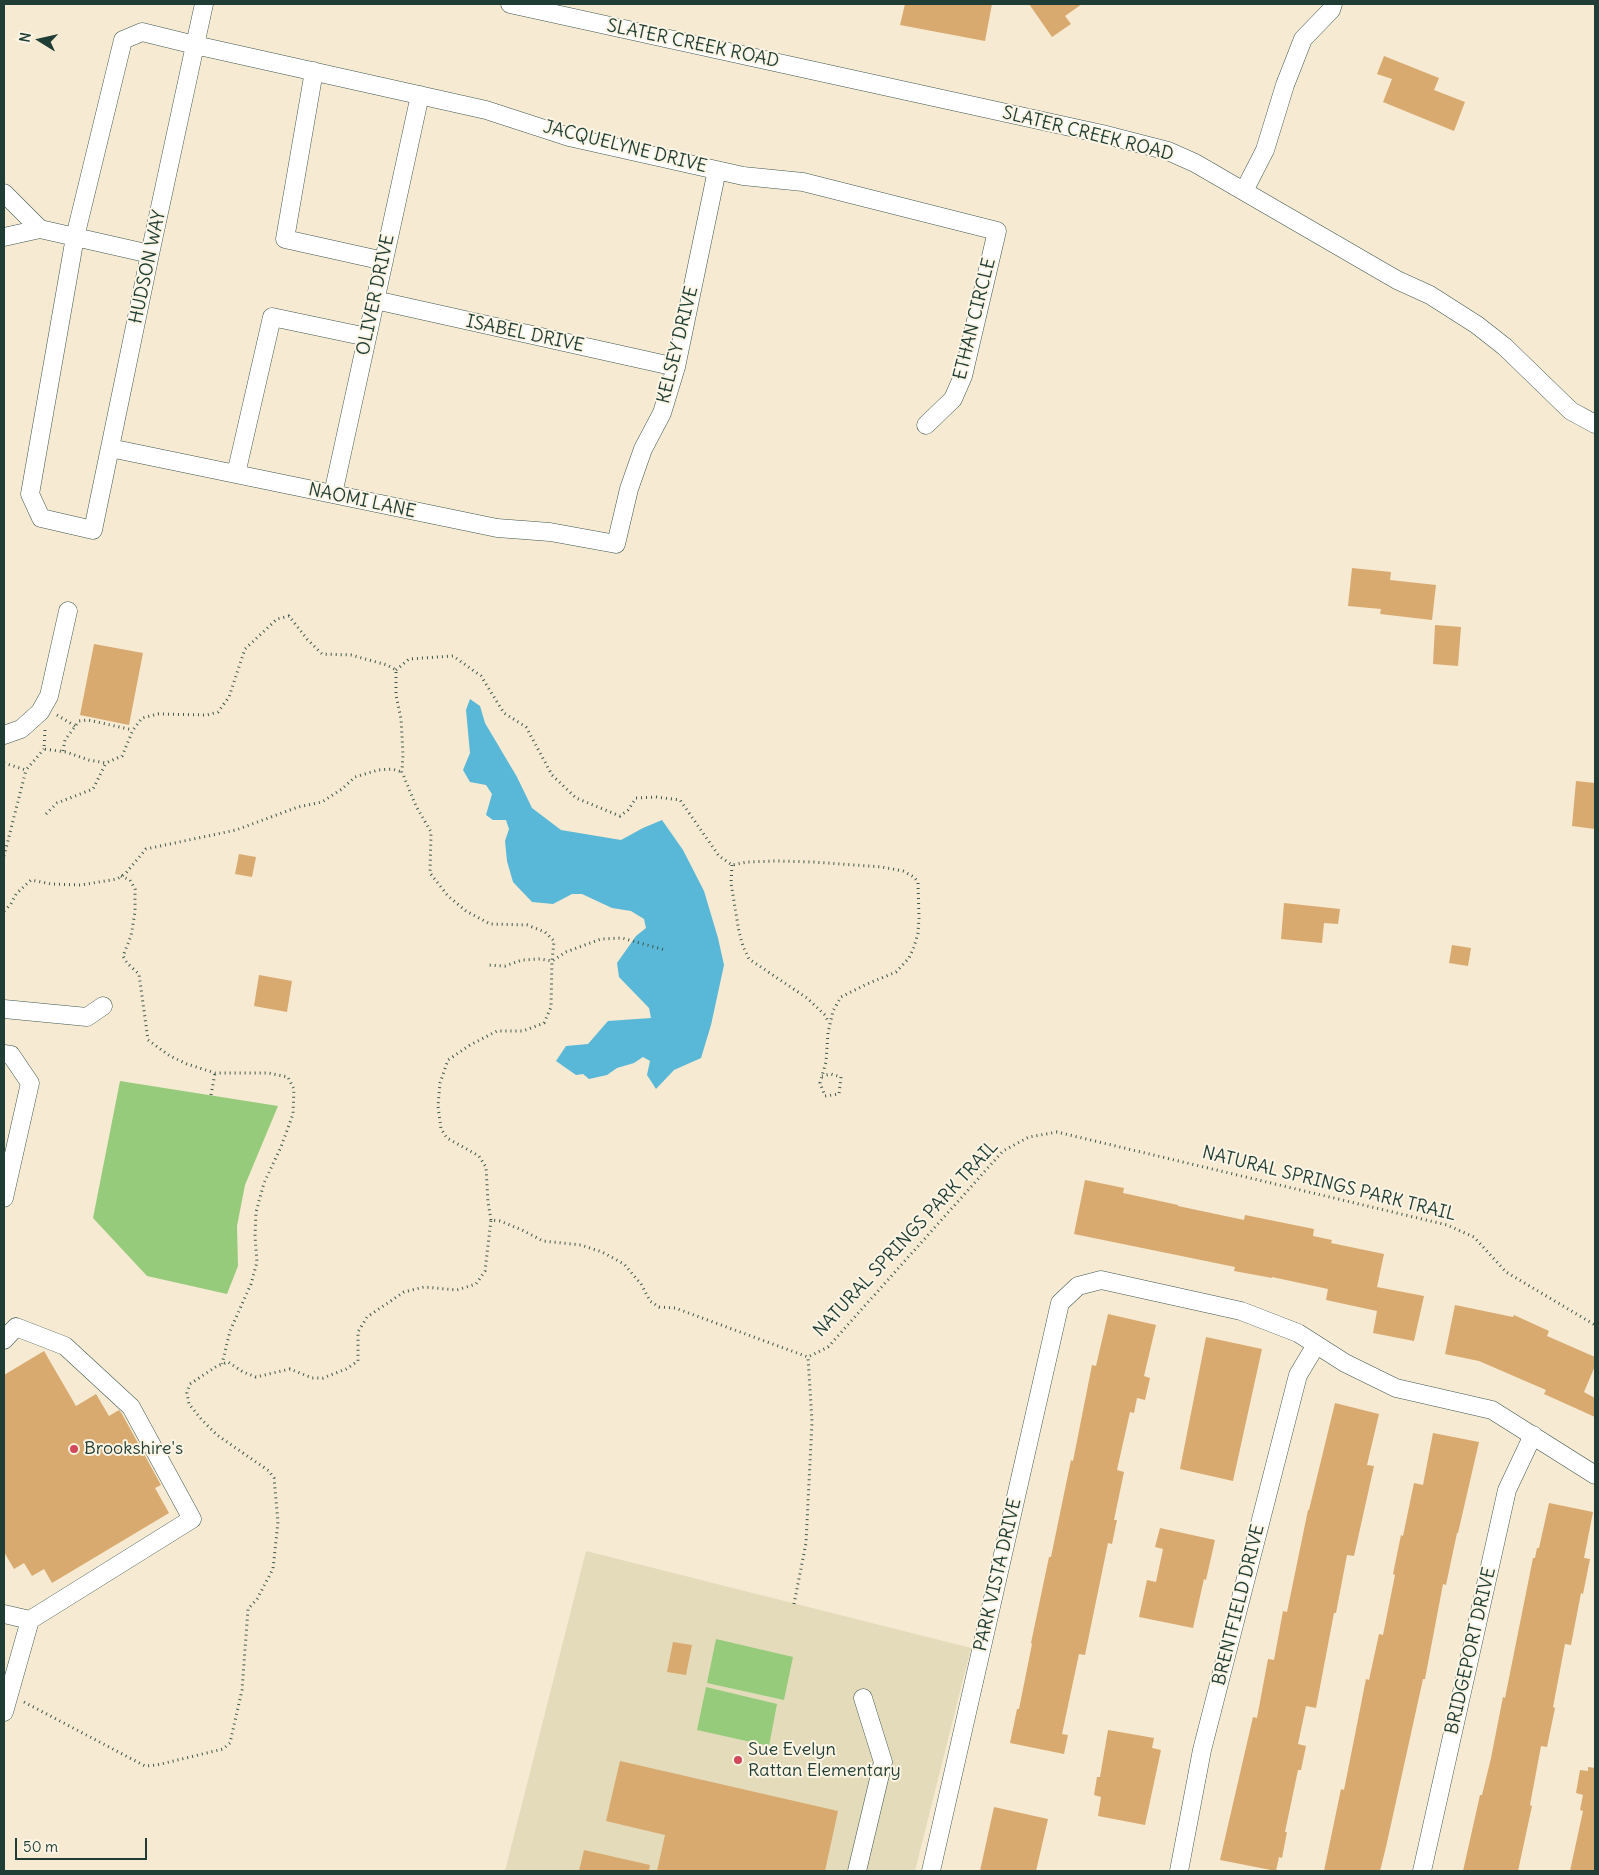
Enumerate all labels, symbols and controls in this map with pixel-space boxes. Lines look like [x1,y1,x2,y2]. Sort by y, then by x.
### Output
north arrow [15,15,65,65]
street label: SLATER CREEK ROAD [605,15,781,73]
text: N [16,31,35,44]
street label: SLATER CREEK ROAD [1000,102,1176,166]
street label: JACQUELYNE DRIVE [541,116,709,178]
street label: HUDSON WAY [125,208,171,326]
street label: OLIVER DRIVE [353,233,399,357]
street label: ETHAN CIRCLE [949,256,1001,382]
street label: KELSEY DRIVE [653,284,703,406]
street label: ISABEL DRIVE [464,311,586,357]
street label: NAOMI LANE [306,479,418,523]
street label: NATURAL SPRINGS PARK TRAIL [809,1136,1003,1342]
street label: NATURAL SPRINGS PARK TRAIL [1200,1142,1458,1226]
place label: Brookshire's [84,1438,183,1460]
marker: Brookshire's [68,1443,80,1455]
street label: PARK VISTA DRIVE [970,1496,1026,1654]
street label: BRENTFIELD DRIVE [1209,1522,1269,1688]
street label: BRIDGEPORT DRIVE [1441,1565,1501,1737]
place label: Sue Evelyn Rattan Elementary [748,1739,901,1782]
marker: Sue Evelyn Rattan Elementary [732,1754,744,1766]
scale bar [18,1828,150,1860]
text: 50 m [23,1837,58,1856]

